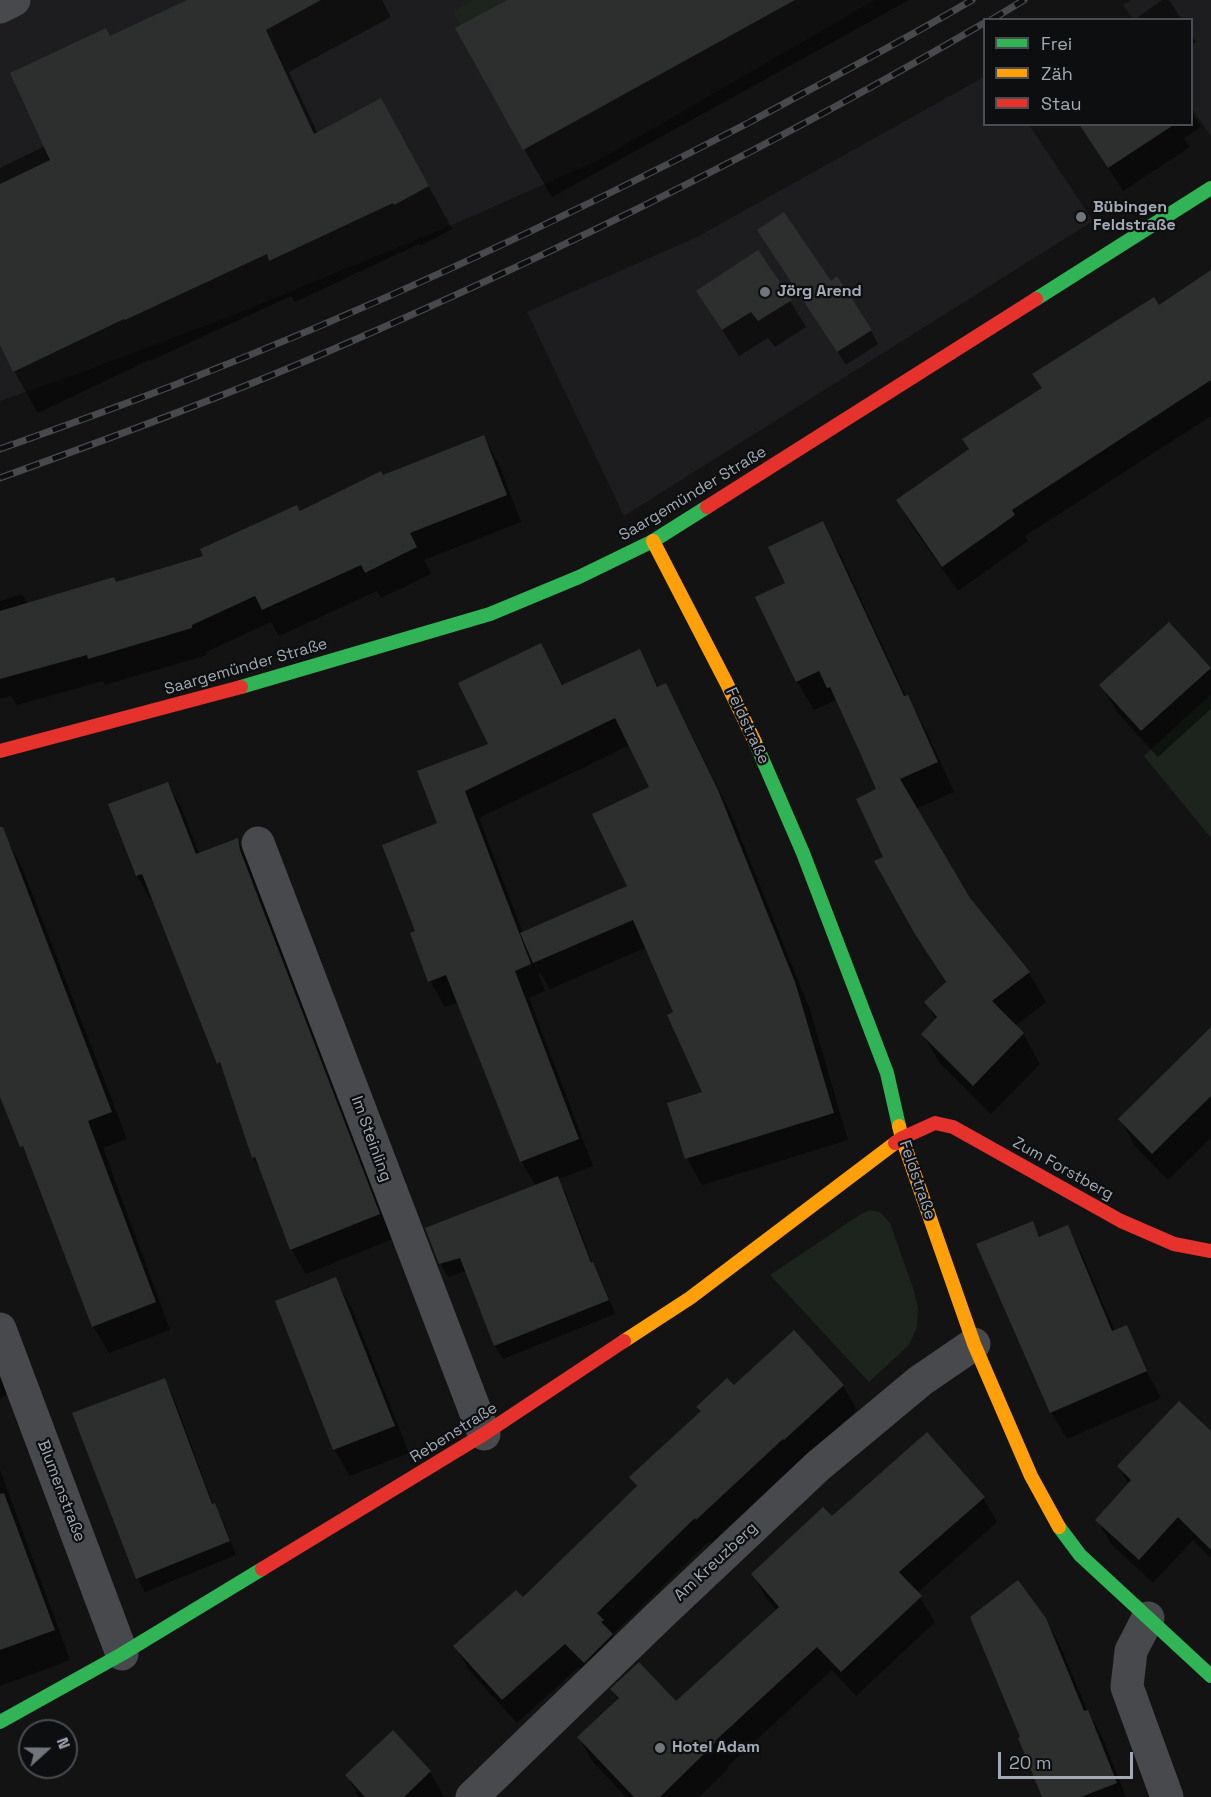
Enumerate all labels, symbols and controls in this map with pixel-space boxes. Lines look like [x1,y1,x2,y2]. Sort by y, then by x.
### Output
legend [983,18,1193,126]
text: Frei [1041,32,1072,55]
text: Zäh [1041,62,1073,85]
text: Stau [1041,92,1081,115]
place label: Bübingen Feldstraße [1093,198,1176,236]
marker: Bübingen Feldstraße [1074,210,1088,224]
place label: Jörg Arend [777,282,862,302]
marker: Jörg Arend [758,285,772,299]
street label: Saargemünder Straße [616,442,770,546]
street label: Saargemünder Straße [162,635,330,699]
street label: Feldstraße [721,685,773,767]
street label: Im Steinling [347,1094,395,1184]
street label: Zum Forstberg [1009,1133,1117,1205]
street label: Feldstraße [895,1138,939,1222]
street label: Rebenstraße [407,1399,501,1467]
street label: Blumenstraße [33,1437,89,1545]
street label: Am Kreuzberg [670,1519,762,1605]
north arrow [18,1719,78,1779]
text: N [52,1734,75,1752]
place label: Hotel Adam [672,1738,760,1758]
scale bar [1001,1740,1136,1778]
marker: Hotel Adam [653,1741,667,1755]
text: 20 m [1009,1751,1052,1774]

